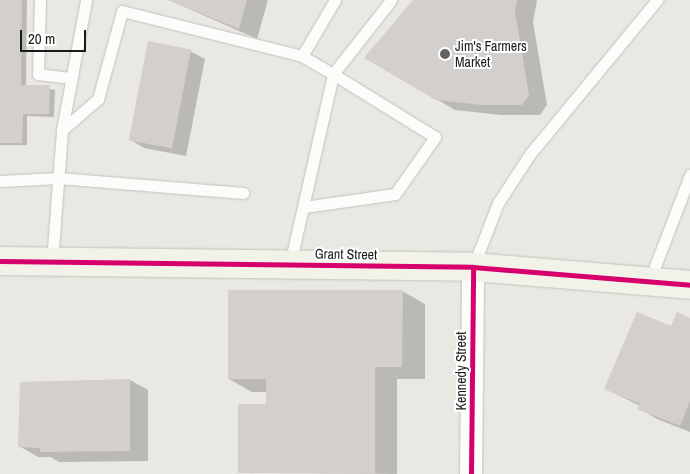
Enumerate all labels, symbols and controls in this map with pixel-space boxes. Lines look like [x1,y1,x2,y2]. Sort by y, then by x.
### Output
scale bar [22,20,89,52]
text: 20 m [28,28,55,49]
place label: Jim's Farmers Market [455,38,527,70]
marker: Jim's Farmers Market [439,48,451,60]
street label: Grant Street [315,245,377,263]
street label: Kennedy Street [453,331,469,411]

